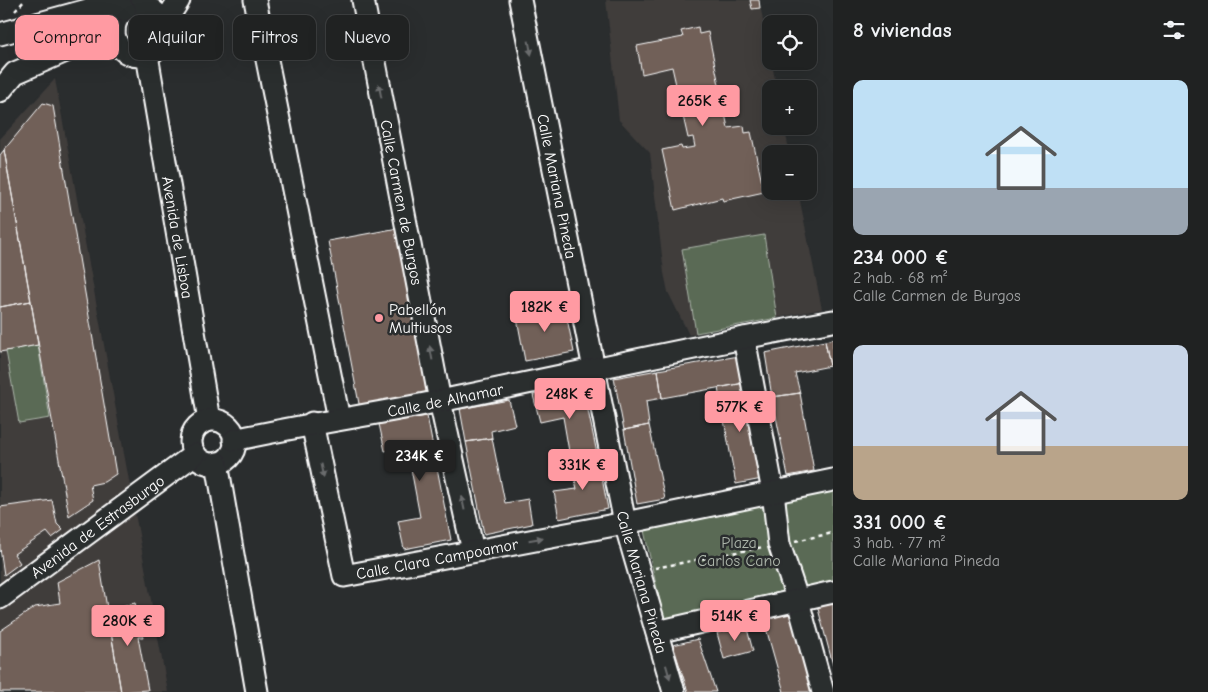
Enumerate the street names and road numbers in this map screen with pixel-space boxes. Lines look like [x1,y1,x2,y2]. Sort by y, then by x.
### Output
street label: Calle Mariana Pineda [533,113,580,260]
street label: Calle Carmen de Burgos [376,118,426,287]
street label: Avenida de Lisboa [158,175,196,300]
street label: Calle de Alhamar [386,380,506,421]
street label: Avenida de Estrasburgo [28,472,168,582]
street label: Calle Mariana Pineda [613,510,670,656]
street label: Calle Clara Campoamor [355,535,520,584]

